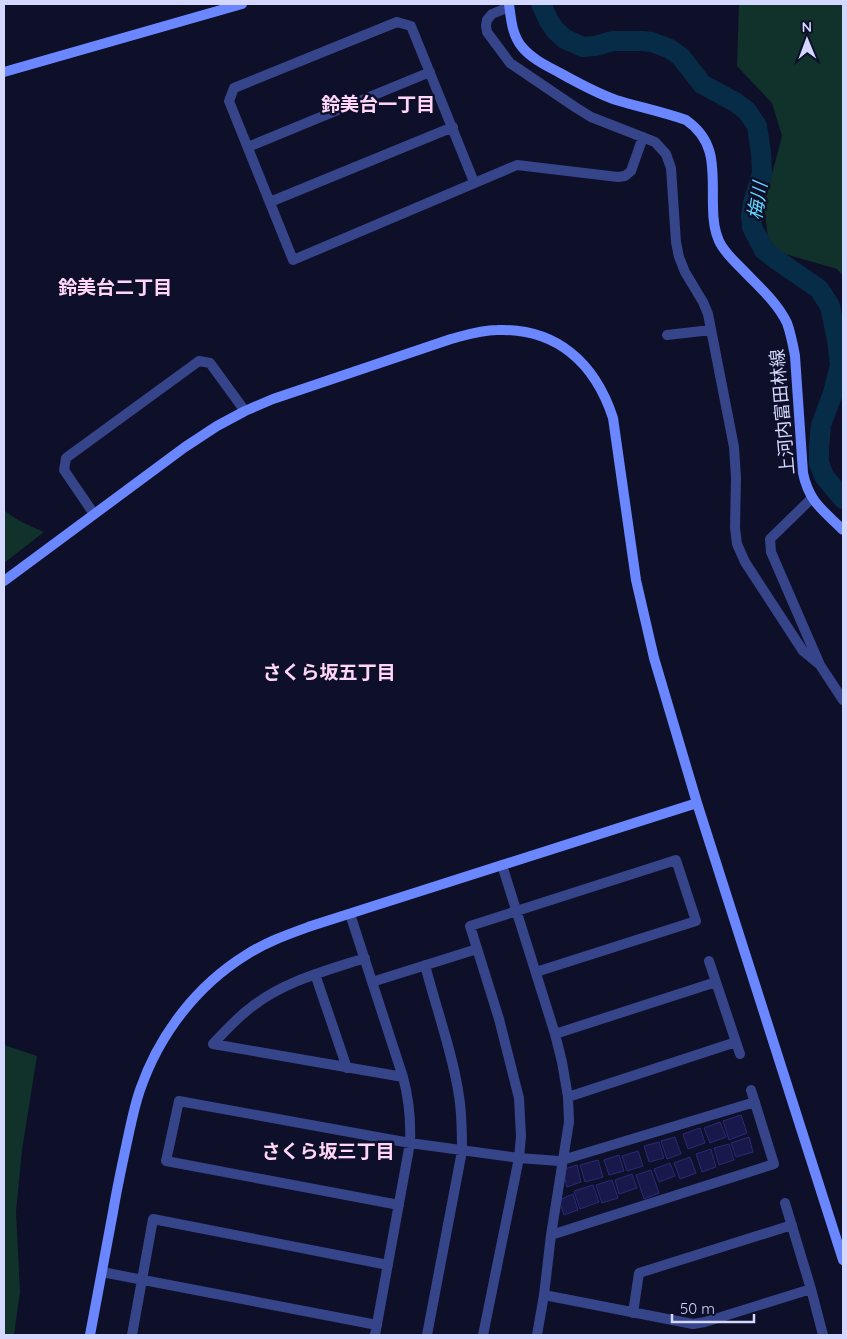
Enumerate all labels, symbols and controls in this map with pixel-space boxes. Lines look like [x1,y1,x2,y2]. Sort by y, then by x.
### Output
north arrow [782,15,832,65]
text: N [801,18,812,36]
district label: 鈴美台一丁目 [321,92,435,116]
water label: 梅川 [742,178,772,222]
district label: 鈴美台二丁目 [58,275,172,299]
street label: 上河内富田林線 [765,348,799,476]
district label: さくら坂五丁目 [262,660,396,684]
district label: さくら坂三丁目 [261,1139,395,1163]
scale bar [672,1292,754,1324]
text: 50 m [680,1299,715,1318]

